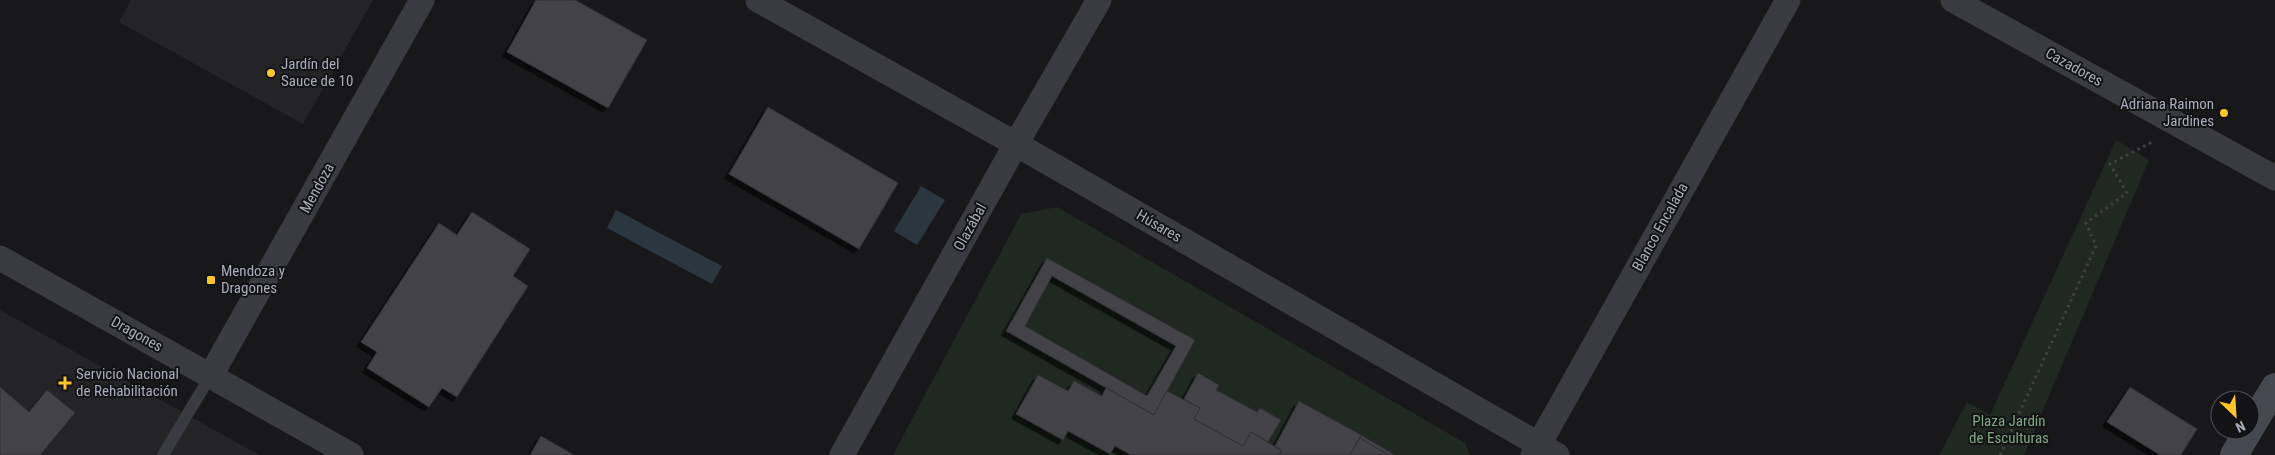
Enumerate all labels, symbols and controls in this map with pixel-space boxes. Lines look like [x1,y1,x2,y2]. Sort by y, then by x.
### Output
street label: Cazadores [2042,44,2106,90]
place label: Jardín del Sauce de 10 [281,55,353,90]
marker: Jardín del Sauce de 10 [265,67,277,79]
place label: Adriana Raimon Jardines [2120,95,2214,130]
marker: Adriana Raimon Jardines [2218,107,2230,119]
street label: Mendoza [296,160,338,216]
street label: Blanco Encalada [1628,180,1692,274]
street label: Olazábal [950,200,990,254]
street label: Húsares [1133,206,1185,246]
place label: Mendoza y Dragones [221,262,285,297]
marker: Mendoza y Dragones [205,274,217,286]
street label: Dragones [108,313,166,356]
place label: Servicio Nacional de Rehabilitación [76,365,179,400]
marker: Servicio Nacional de Rehabilitación [58,376,72,390]
north arrow [2210,390,2260,440]
park label: Plaza Jardín de Esculturas [1969,412,2049,447]
text: N [2233,418,2248,436]

